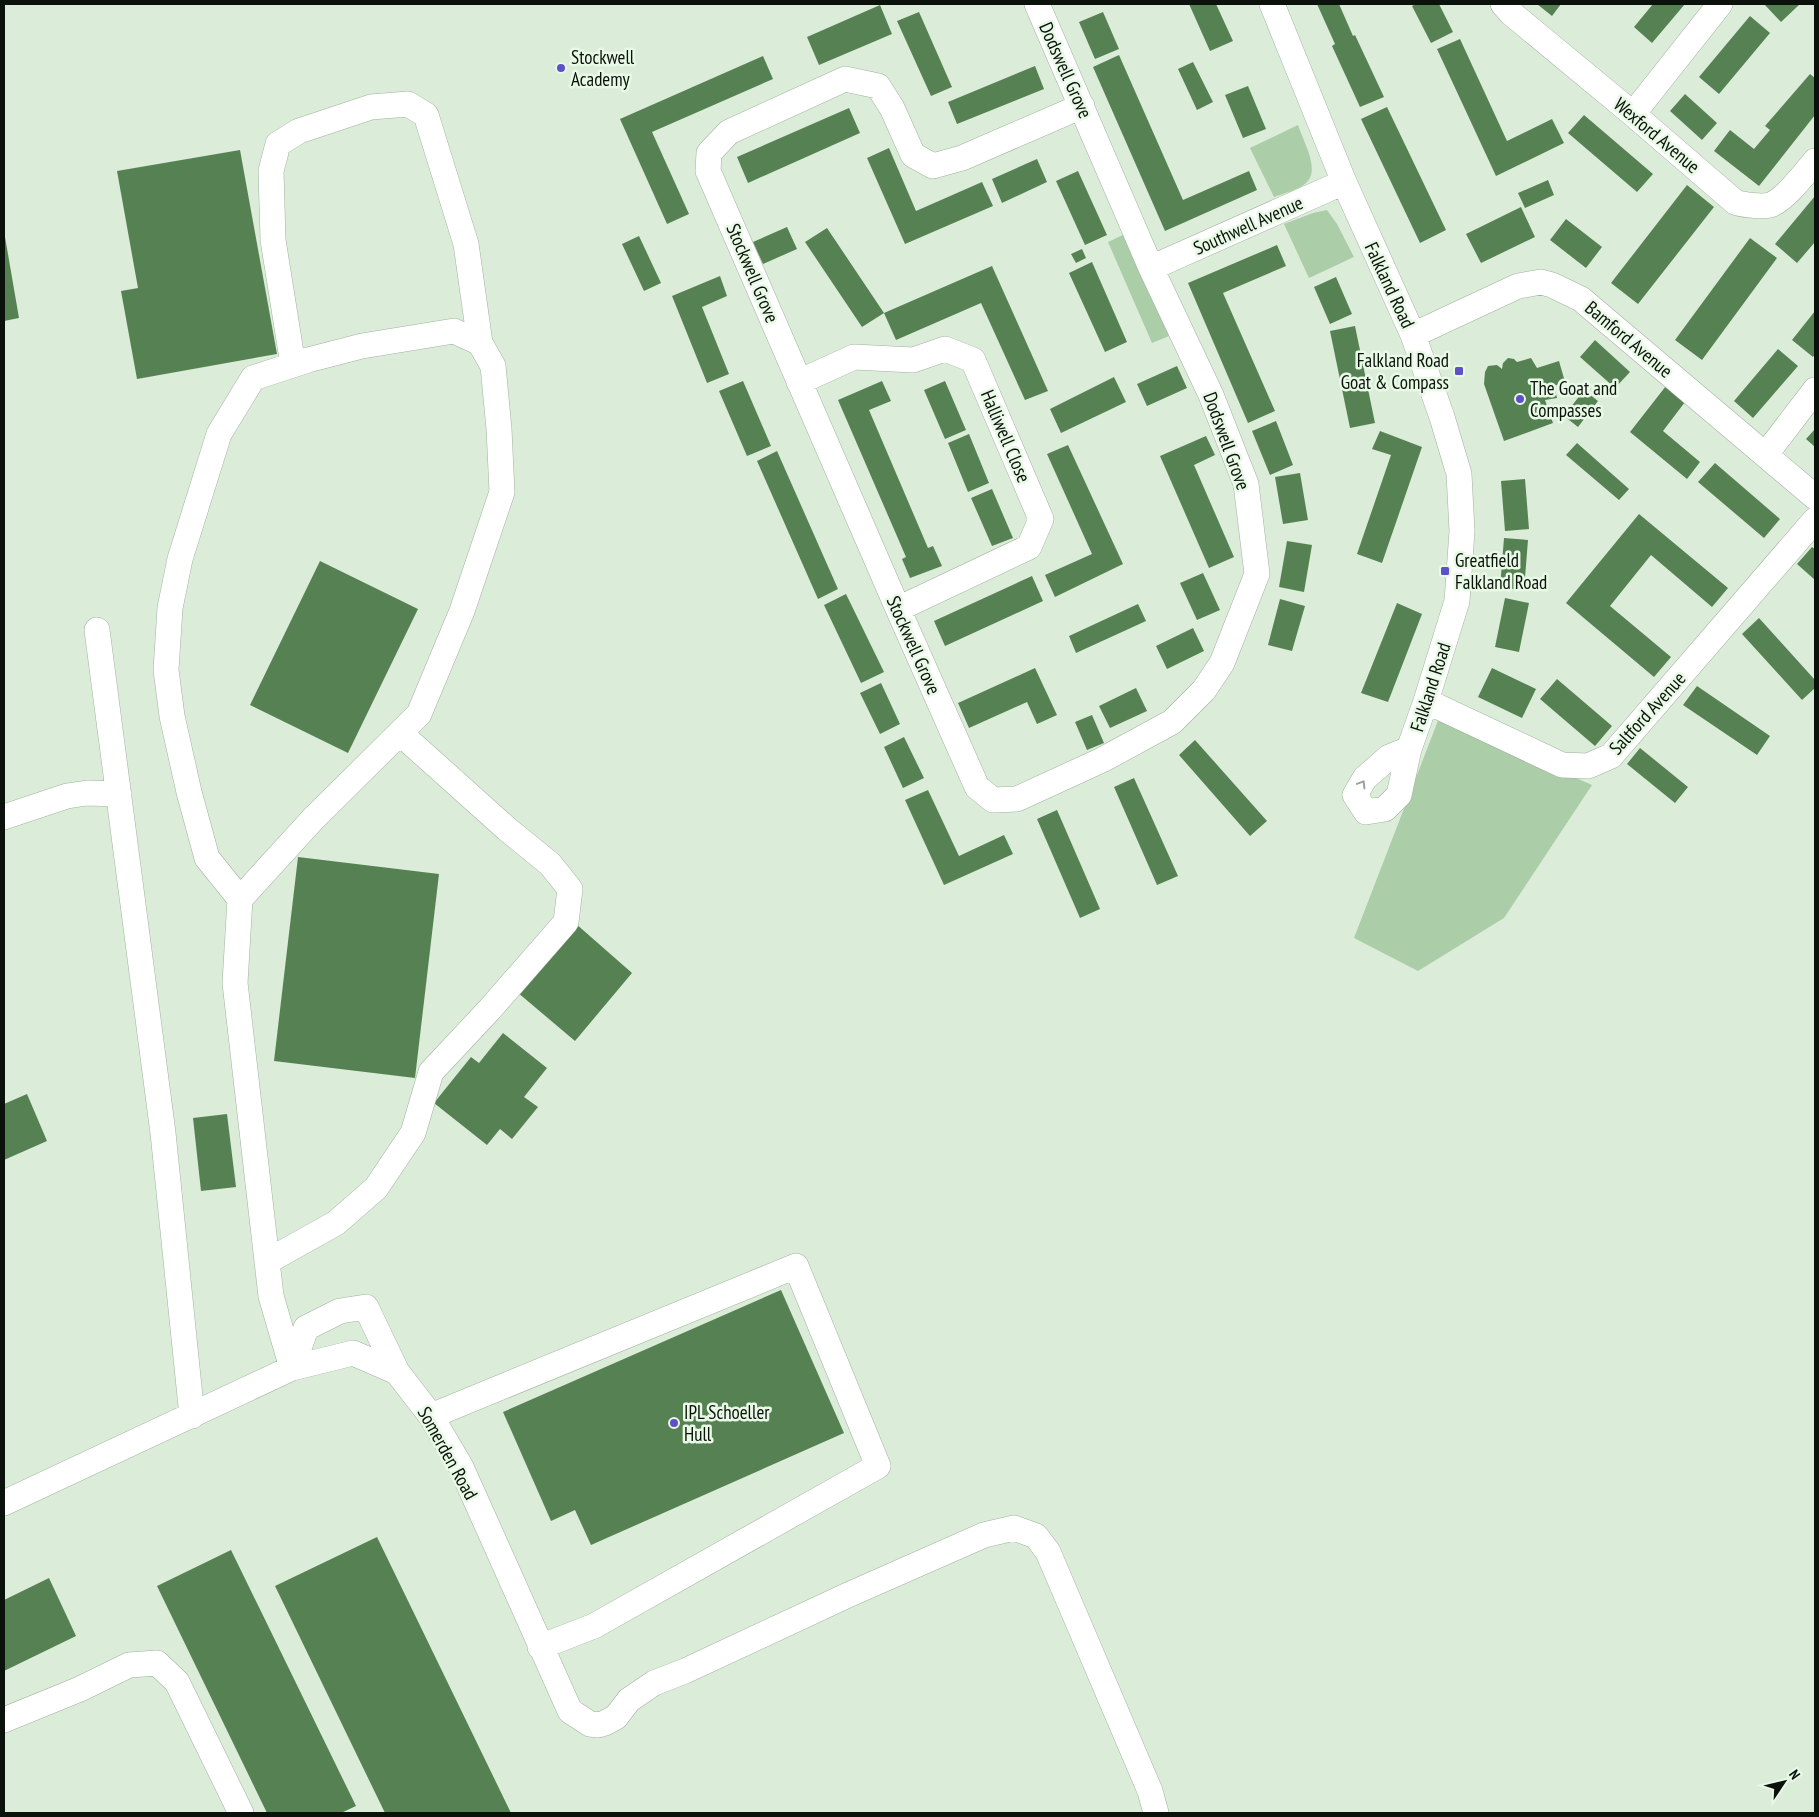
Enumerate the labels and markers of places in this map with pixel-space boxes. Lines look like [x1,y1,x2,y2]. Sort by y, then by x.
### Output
place label: Stockwell Academy [571,45,635,91]
marker: Stockwell Academy [555,62,567,74]
place label: Falkland Road Goat & Compass [1341,348,1449,394]
marker: Falkland Road Goat & Compass [1453,365,1465,377]
place label: The Goat and Compasses [1530,376,1617,422]
marker: The Goat and Compasses [1514,393,1526,405]
place label: Greatfield Falkland Road [1455,548,1547,594]
marker: Greatfield Falkland Road [1439,565,1451,577]
place label: IPL Schoeller Hull [684,1400,770,1446]
marker: IPL Schoeller Hull [668,1417,680,1429]

